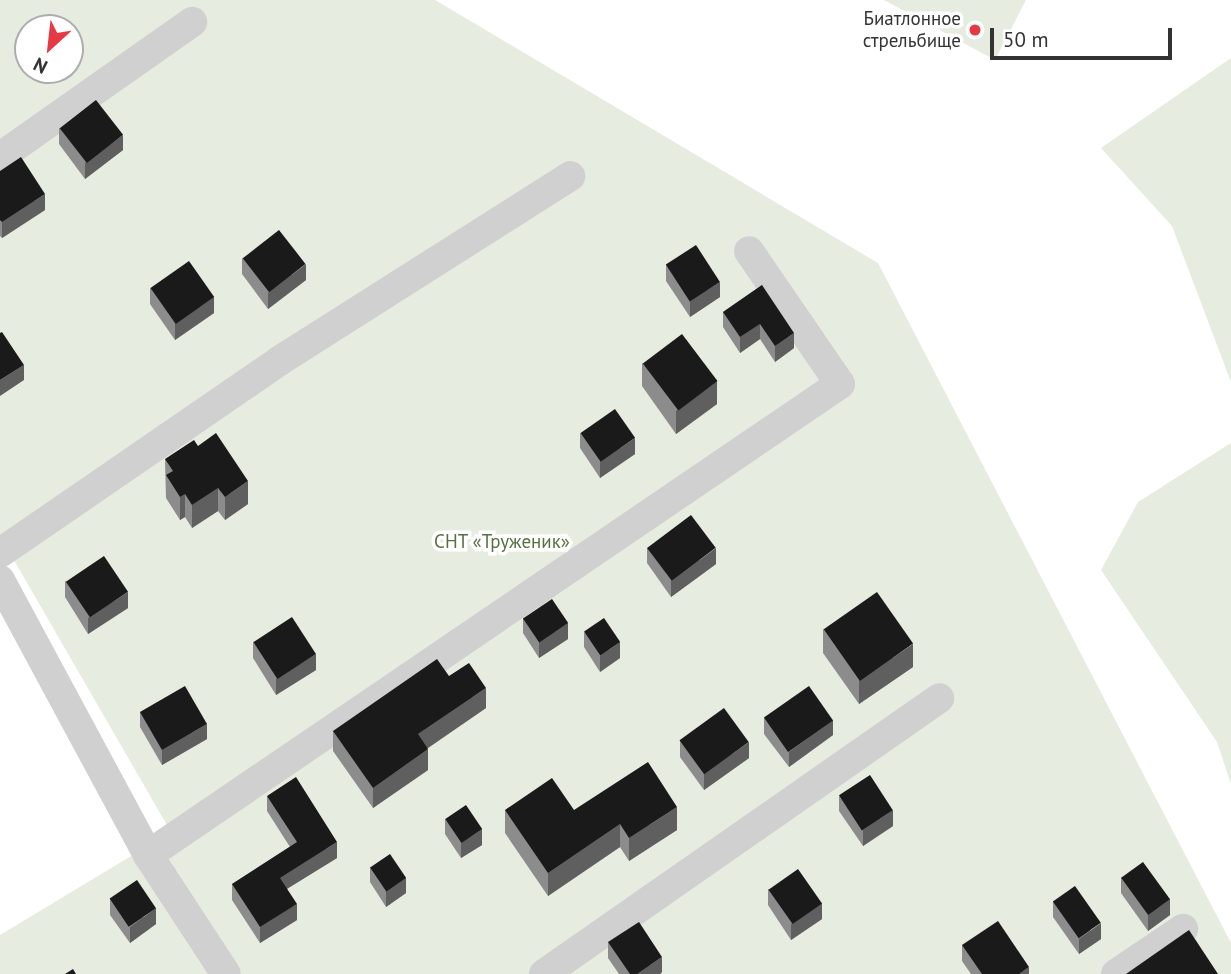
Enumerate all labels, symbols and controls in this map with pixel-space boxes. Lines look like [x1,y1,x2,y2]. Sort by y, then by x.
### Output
place label: Биатлонное стрельбище [863,8,961,52]
north arrow [14,14,84,84]
scale bar [993,14,1175,58]
marker: Биатлонное стрельбище [967,22,983,38]
text: 50 m [1003,26,1049,53]
text: N [29,52,51,79]
park label: СНТ «Труженик» [434,531,570,553]

